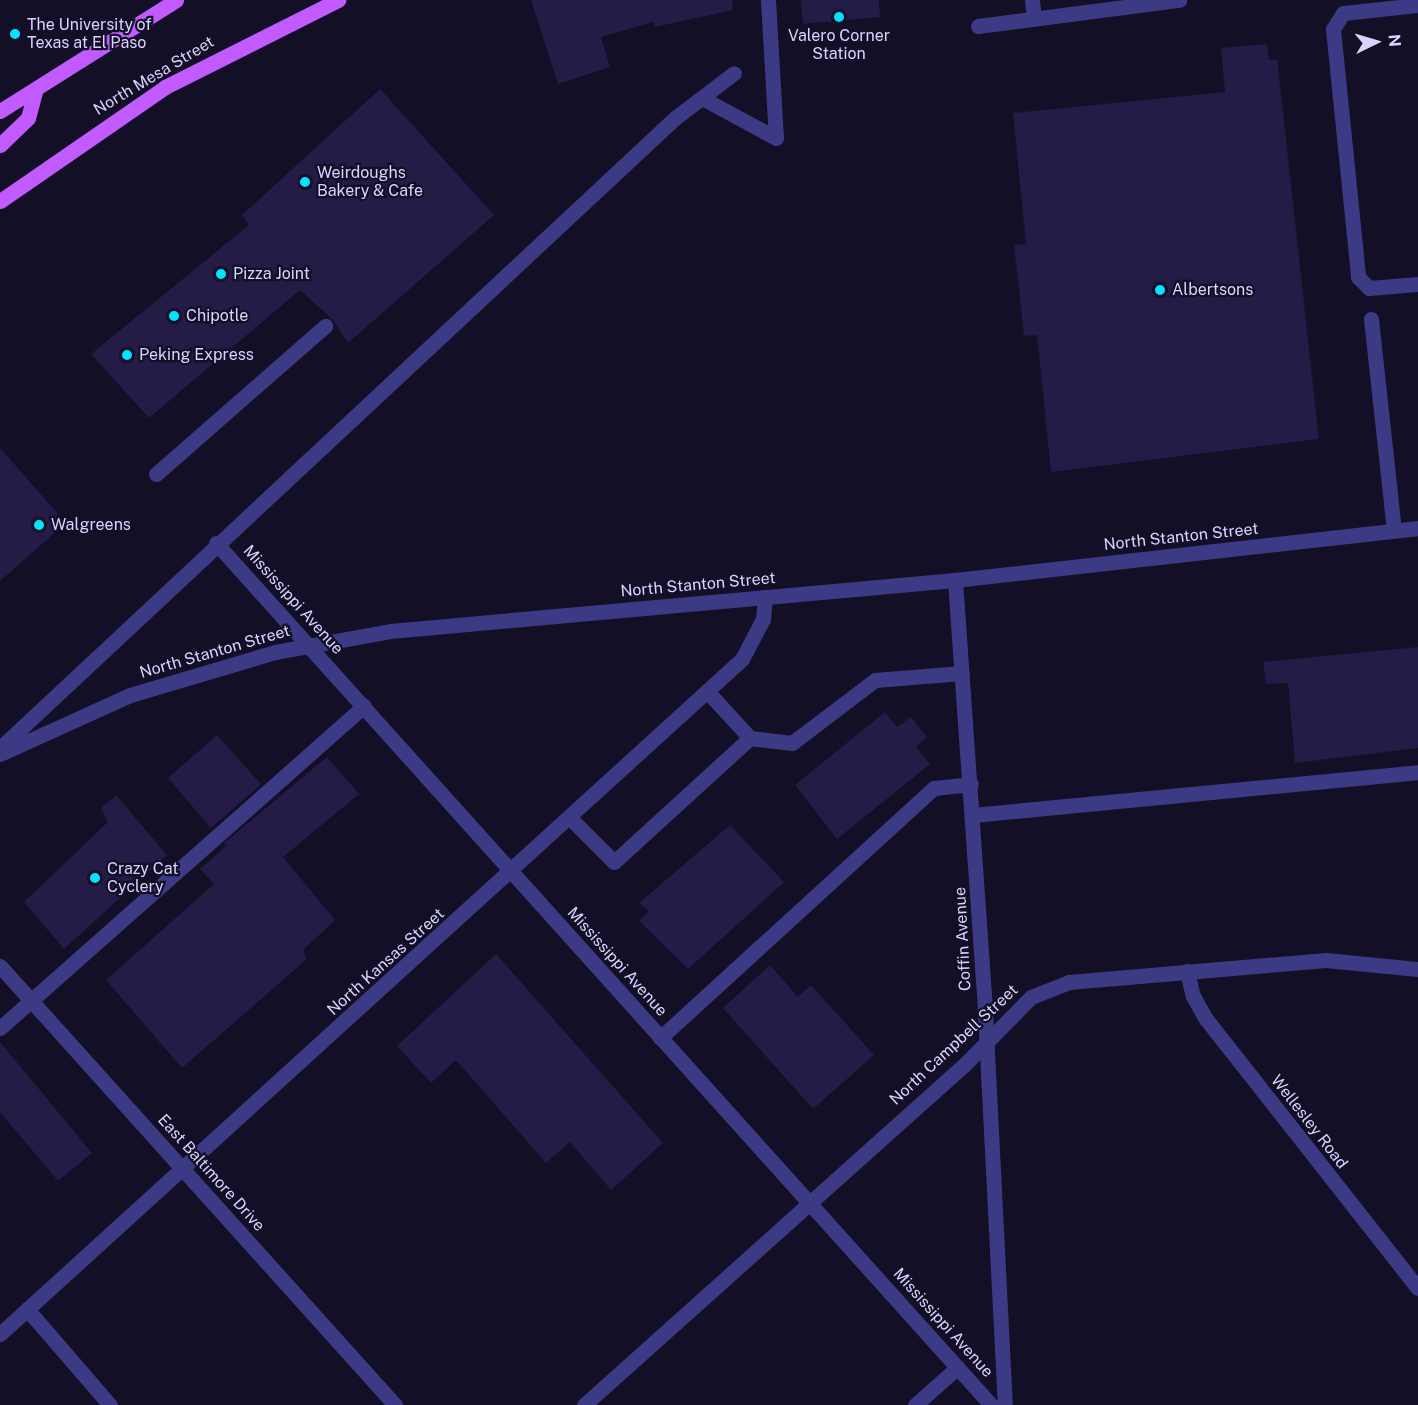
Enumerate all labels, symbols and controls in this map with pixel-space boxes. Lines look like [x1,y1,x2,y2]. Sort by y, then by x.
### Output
marker: Valero Corner Station [832,10,846,24]
north arrow [1346,12,1406,72]
place label: The University of Texas at El Paso [27,15,152,53]
place label: Valero Corner Station [788,26,890,64]
marker: The University of Texas at El Paso [8,27,22,41]
street label: North Mesa Street [90,32,218,120]
text: N [1384,33,1404,47]
place label: Weirdoughs Bakery & Cafe [317,163,423,201]
marker: Weirdoughs Bakery & Cafe [298,175,312,189]
place label: Pizza Joint [233,264,310,284]
marker: Pizza Joint [214,267,228,281]
place label: Albertsons [1172,280,1253,300]
marker: Albertsons [1153,283,1167,297]
place label: Chipotle [186,306,248,326]
marker: Chipotle [167,309,181,323]
place label: Peking Express [139,345,254,365]
marker: Peking Express [120,348,134,362]
place label: Walgreens [51,515,131,535]
marker: Walgreens [32,518,46,532]
street label: North Stanton Street [1103,519,1259,555]
street label: Mississippi Avenue [239,541,347,659]
street label: North Stanton Street [620,569,776,601]
street label: North Stanton Street [138,621,292,683]
place label: Crazy Cat Cyclery [107,859,178,897]
marker: Crazy Cat Cyclery [88,871,102,885]
street label: Coffin Avenue [951,887,975,991]
street label: Mississippi Avenue [563,903,671,1021]
street label: North Kansas Street [324,904,448,1020]
street label: North Campbell Street [886,981,1022,1109]
street label: Wellesley Road [1266,1071,1352,1173]
street label: East Baltimore Drive [153,1110,269,1236]
street label: Mississippi Avenue [889,1264,997,1382]

